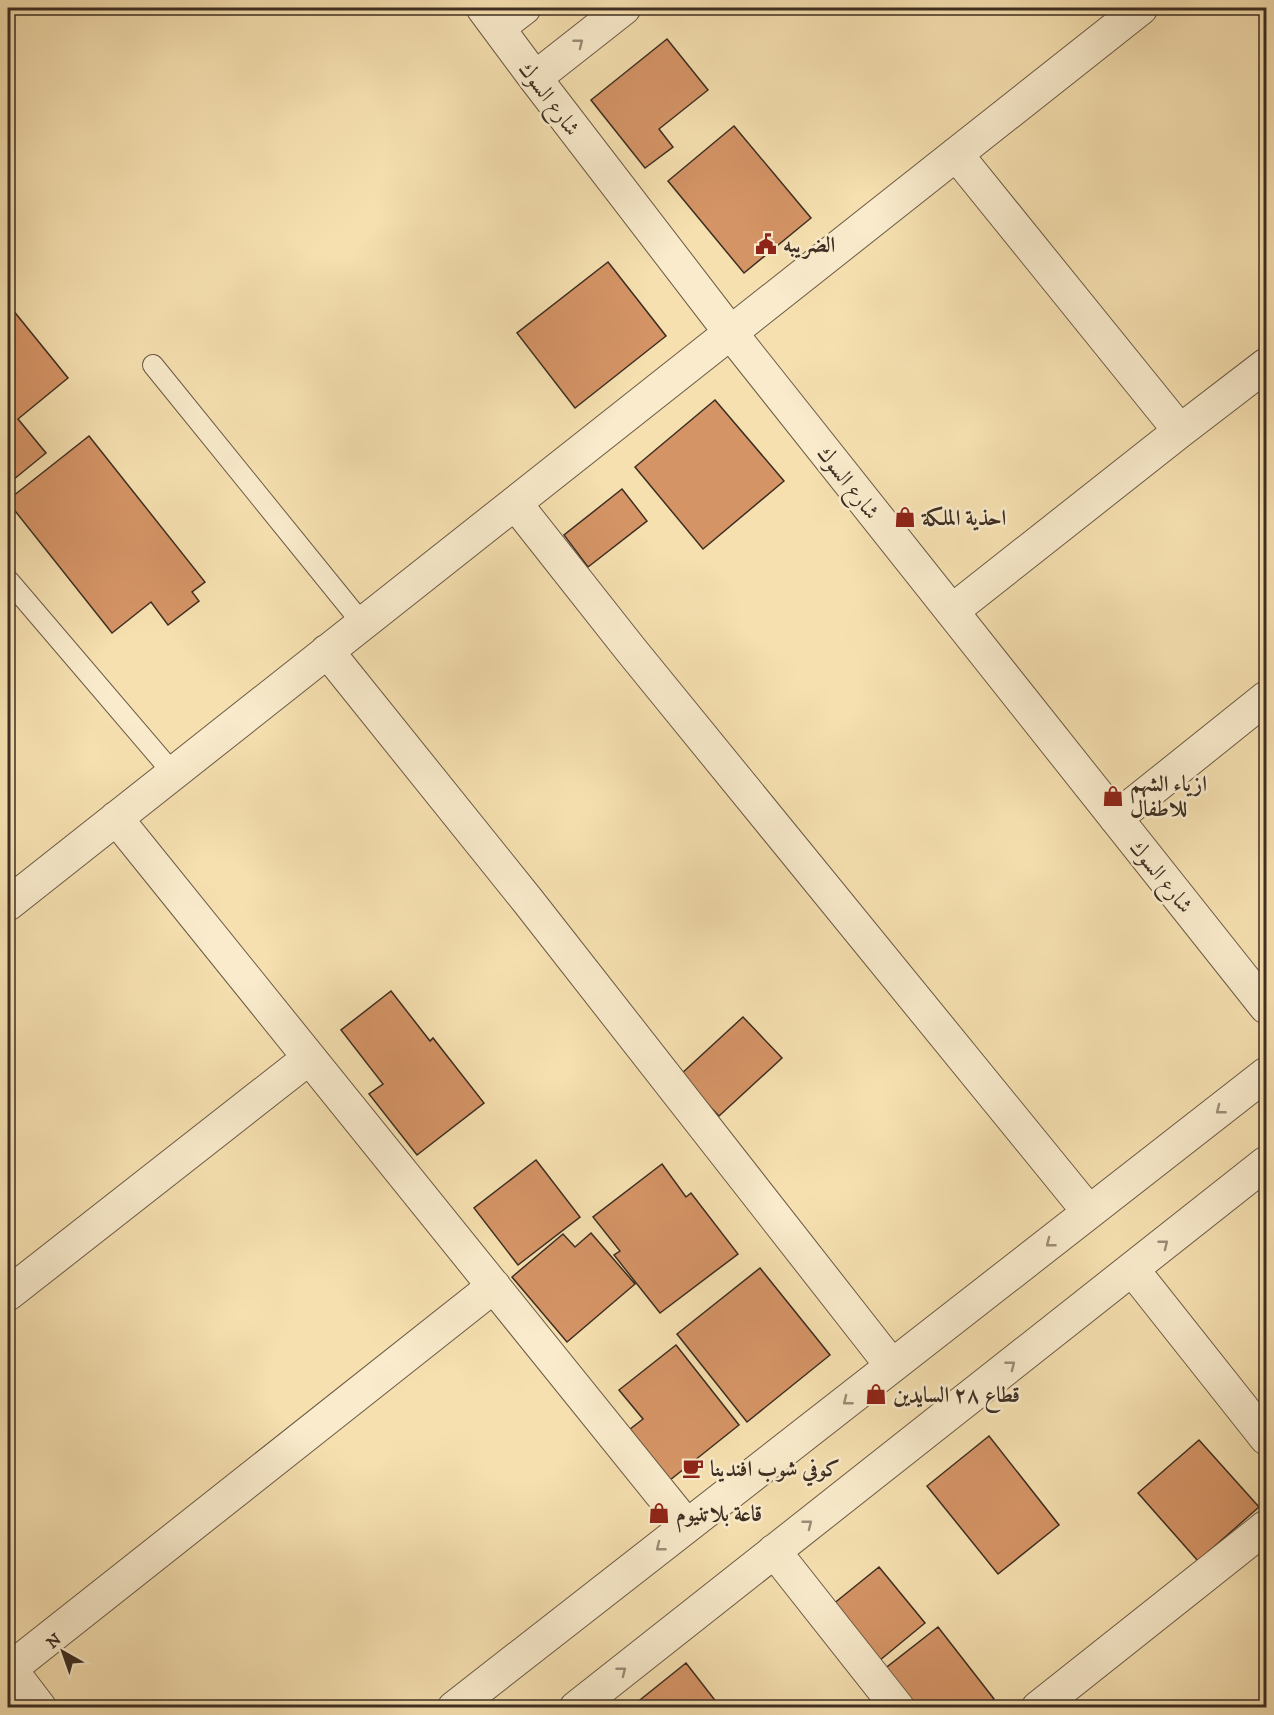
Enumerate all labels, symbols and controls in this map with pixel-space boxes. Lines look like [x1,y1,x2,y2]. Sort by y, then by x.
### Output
one-way arrow [572,39,583,50]
street label: شارع السوك [509,56,585,144]
public building icon: الضريبه [754,232,778,256]
place label: الضريبه [783,232,835,259]
street label: شارع السوك [808,441,885,528]
shop icon: احذية الملكة [893,505,917,529]
place label: احذية الملكة [920,505,1006,532]
place label: ازياء الشهم للاطفال [1130,771,1207,823]
shop icon: ازياء الشهم للاطفال [1101,784,1125,808]
street label: شارع السوك [1120,835,1198,921]
one-way arrow [1216,1102,1227,1113]
one-way arrow [1046,1235,1057,1246]
one-way arrow [1157,1240,1168,1251]
one-way arrow [1004,1361,1015,1372]
shop icon: قطاع ٢٨ السايدين [864,1382,888,1406]
place label: قطاع ٢٨ السايدين [893,1382,1020,1413]
one-way arrow [842,1394,853,1405]
cafe icon: كوفي شوب افندينا [681,1456,705,1480]
place label: كوفي شوب افندينا [710,1456,840,1487]
shop icon: قاعة بلاتنيوم [647,1501,671,1525]
place label: قاعة بلاتنيوم [676,1501,762,1533]
one-way arrow [802,1521,813,1532]
one-way arrow [656,1540,667,1551]
north arrow [33,1622,93,1682]
text: N [43,1629,65,1653]
one-way arrow [616,1668,627,1679]

